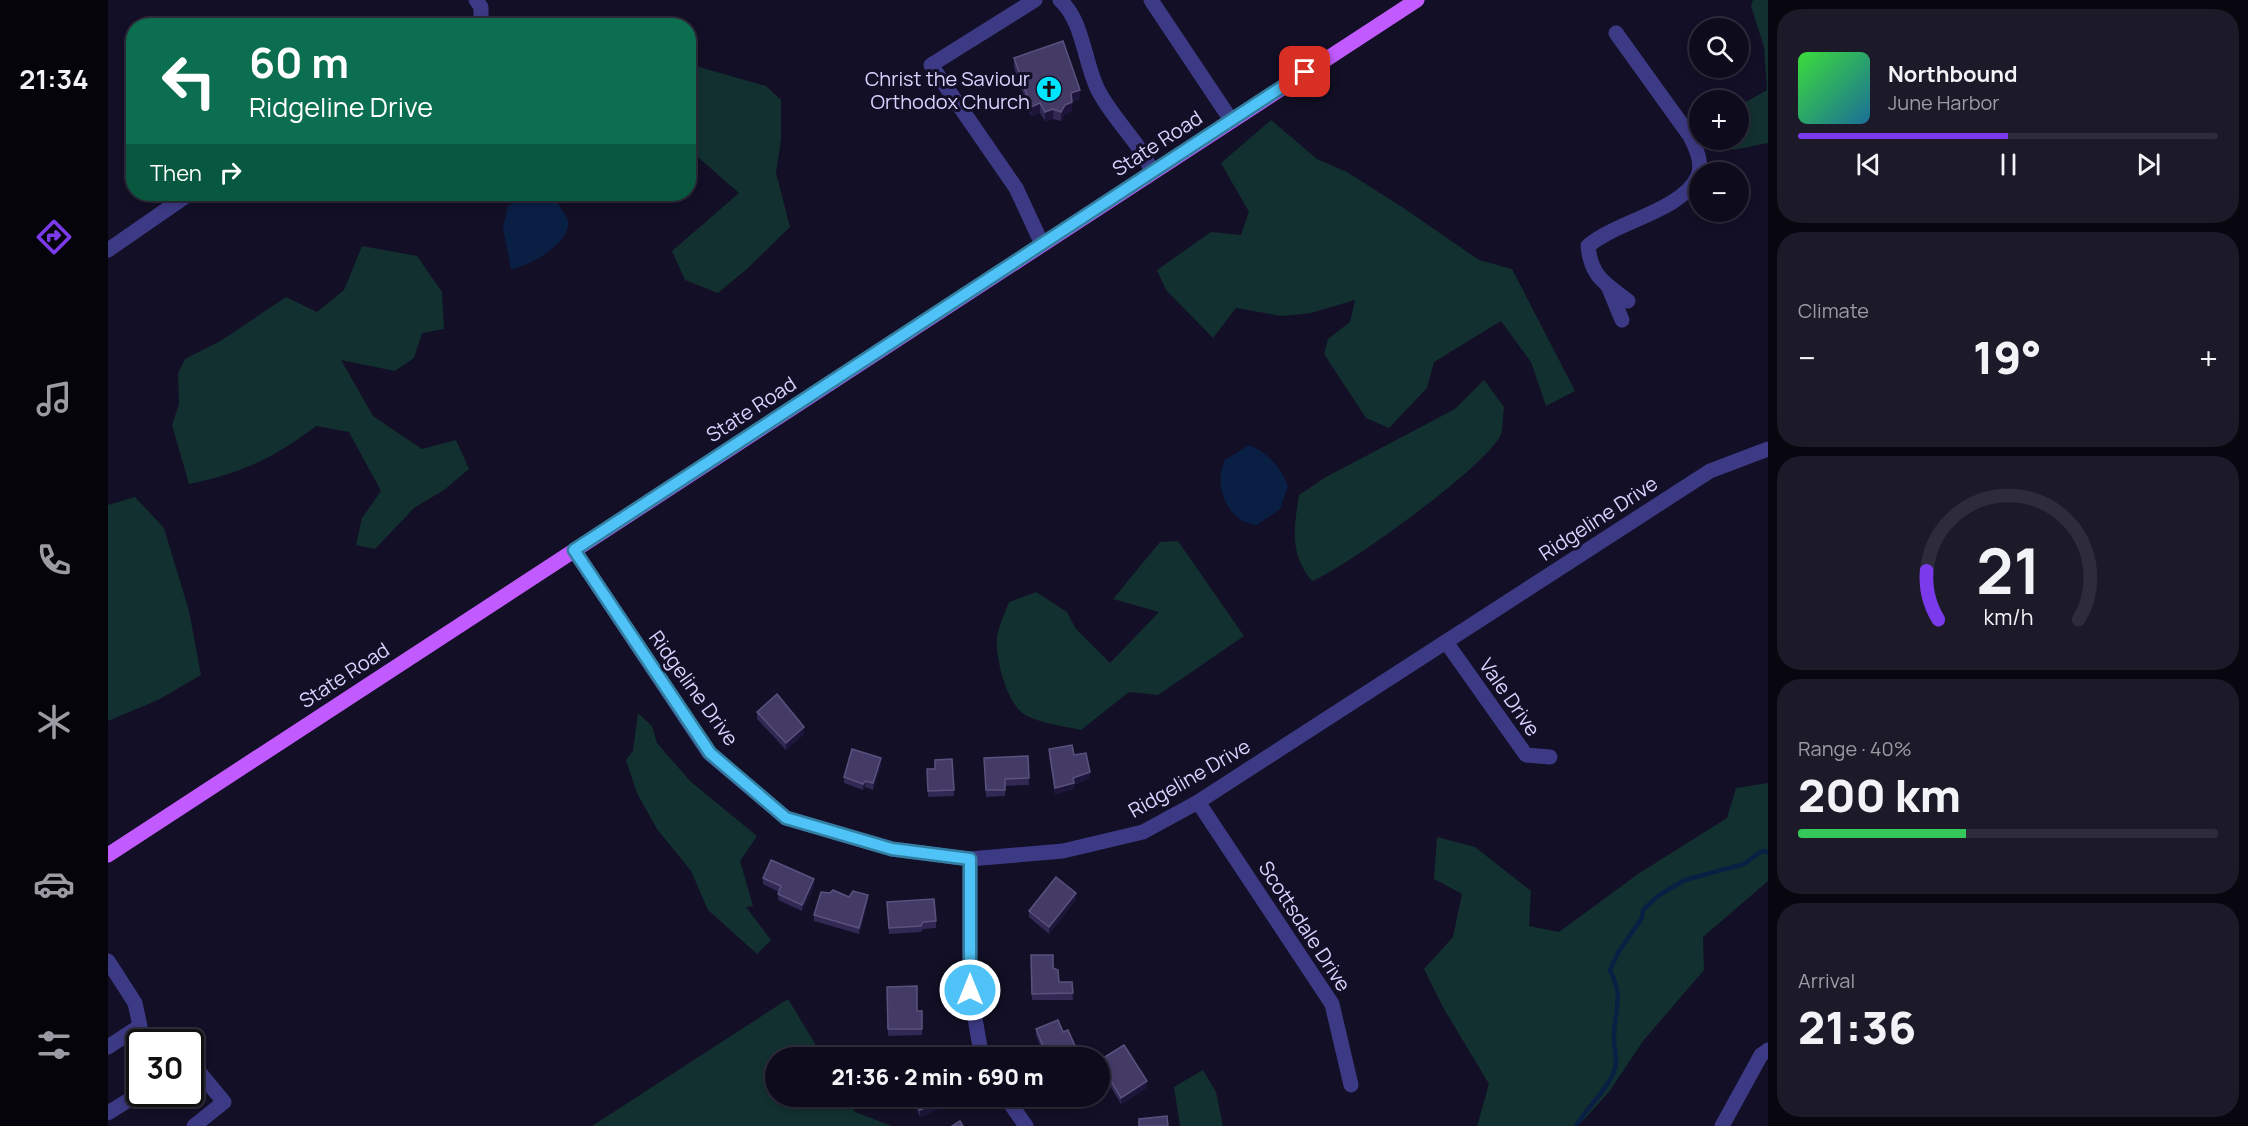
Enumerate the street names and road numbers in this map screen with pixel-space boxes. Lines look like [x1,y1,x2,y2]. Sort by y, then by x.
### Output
street label: State Road [1107,104,1207,182]
street label: State Road [701,370,801,448]
street label: Ridgeline Drive [1534,470,1662,566]
street label: Ridgeline Drive [643,625,745,751]
street label: State Road [294,636,394,714]
street label: Vale Drive [1473,653,1547,741]
street label: Ridgeline Drive [1123,732,1255,824]
street label: Scottsdale Drive [1253,856,1357,996]

